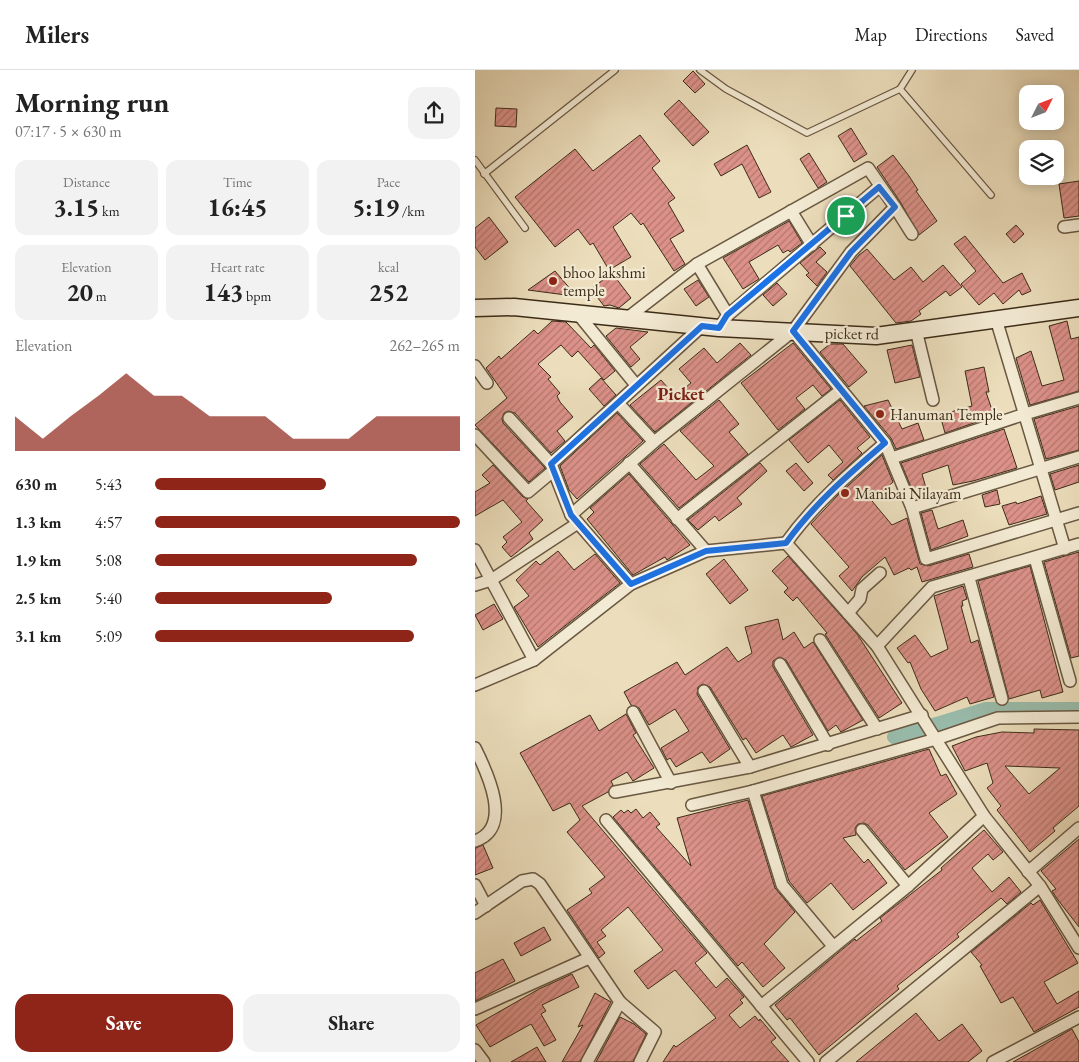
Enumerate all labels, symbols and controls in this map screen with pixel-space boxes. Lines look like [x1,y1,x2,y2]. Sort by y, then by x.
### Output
text: Milers [25,19,89,50]
text: Map [855,23,887,46]
text: Directions [915,23,987,46]
text: Saved [1015,23,1054,46]
text: Morning run [15,84,169,120]
north arrow [1019,85,1064,130]
map controls [1019,85,1064,185]
button: share [408,87,460,139]
text: 07:17 · 5 × 630 m [15,121,122,142]
button: layers [1019,140,1064,185]
text: Distance [63,173,110,191]
text: Time [223,173,252,191]
text: Pace [377,173,400,191]
text: 3.15 [53,191,99,223]
text: 16:45 [208,191,267,223]
text: 5:19 [352,191,399,223]
pin [825,195,867,237]
text: km [99,202,120,220]
text: /km [399,202,425,220]
icon: arrive [832,202,860,230]
text: Elevation [61,258,112,276]
text: Heart rate [210,258,265,276]
text: kcal [378,258,399,276]
place label: bhoo lakshmi temple [563,262,646,301]
marker: bhoo lakshmi temple [547,275,559,287]
text: 20 [66,276,93,308]
text: 143 [204,276,243,308]
text: 252 [369,276,408,308]
text: m [93,287,107,305]
text: bpm [243,287,271,305]
street label: picket rd [825,323,880,344]
text: Elevation [15,335,73,356]
text: 262–265 m [389,335,460,356]
district label: Picket [657,382,705,405]
place label: Hanuman Temple [890,404,1003,425]
marker: Hanuman Temple [874,408,886,420]
text: 630 m [15,474,57,495]
text: 5:43 [95,474,122,495]
place label: Manibai Nilayam [855,483,962,504]
marker: Manibai Nilayam [839,487,851,499]
text: 1.3 km [15,512,61,533]
text: 4:57 [95,512,122,533]
text: 1.9 km [15,550,61,571]
text: 5:08 [95,550,122,571]
text: 2.5 km [15,588,61,609]
text: 5:40 [95,588,122,609]
text: 3.1 km [15,626,61,647]
text: 5:09 [95,626,122,647]
button: Save [15,994,233,1052]
button: Share [243,994,460,1052]

